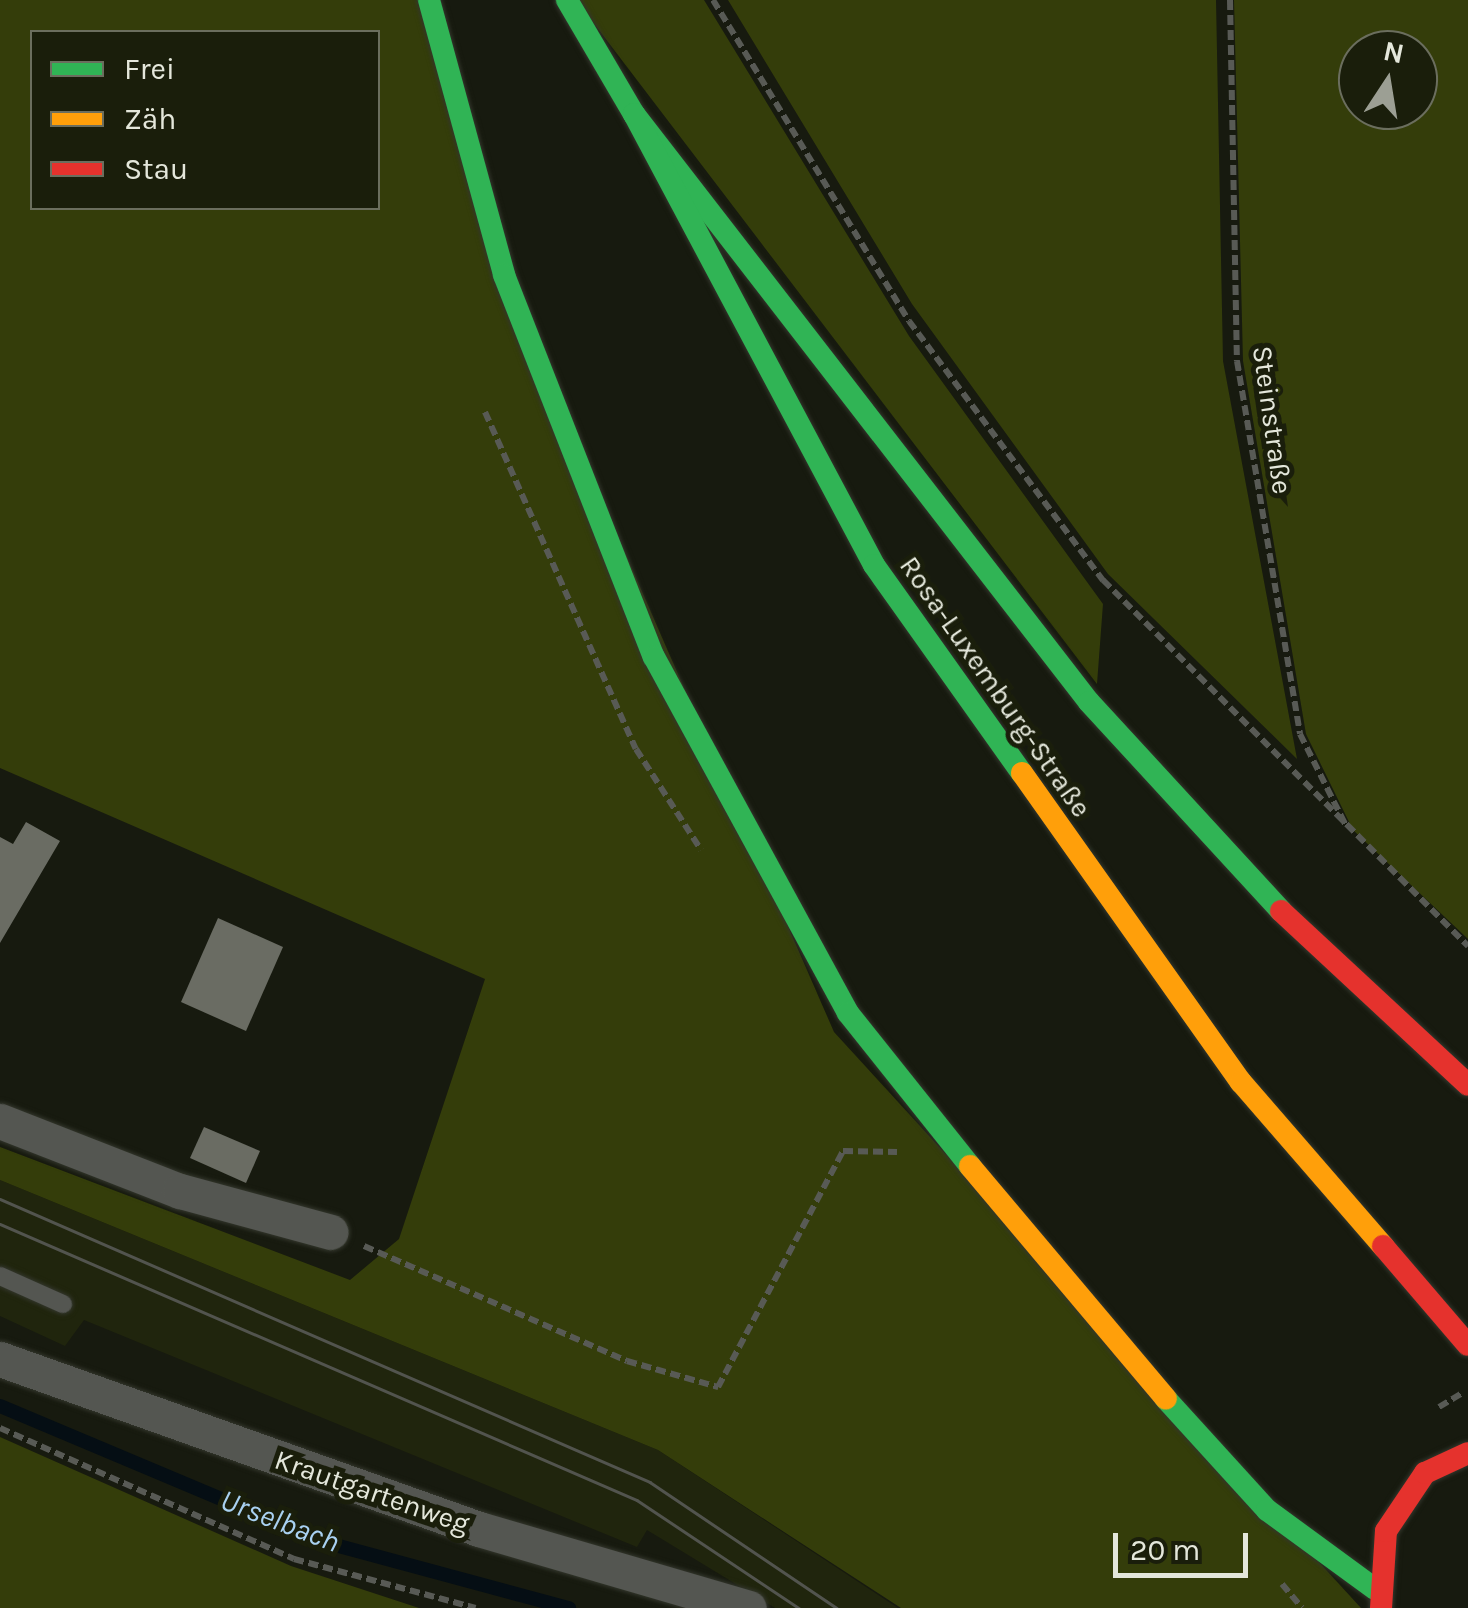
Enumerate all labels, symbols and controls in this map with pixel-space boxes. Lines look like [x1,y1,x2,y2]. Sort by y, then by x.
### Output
legend [30,30,380,210]
north arrow [1338,30,1438,130]
text: N [1381,34,1407,70]
text: Frei [124,51,175,87]
text: Zäh [124,101,176,137]
text: Stau [124,151,188,187]
street label: Steinstraße [1245,344,1299,496]
street label: Rosa-Luxemburg-Straße [892,550,1098,824]
street label: Krautgartenweg [270,1443,474,1541]
water label: Urselbach [215,1482,345,1560]
scale bar [1118,1513,1253,1575]
text: 20 m [1130,1532,1200,1568]

